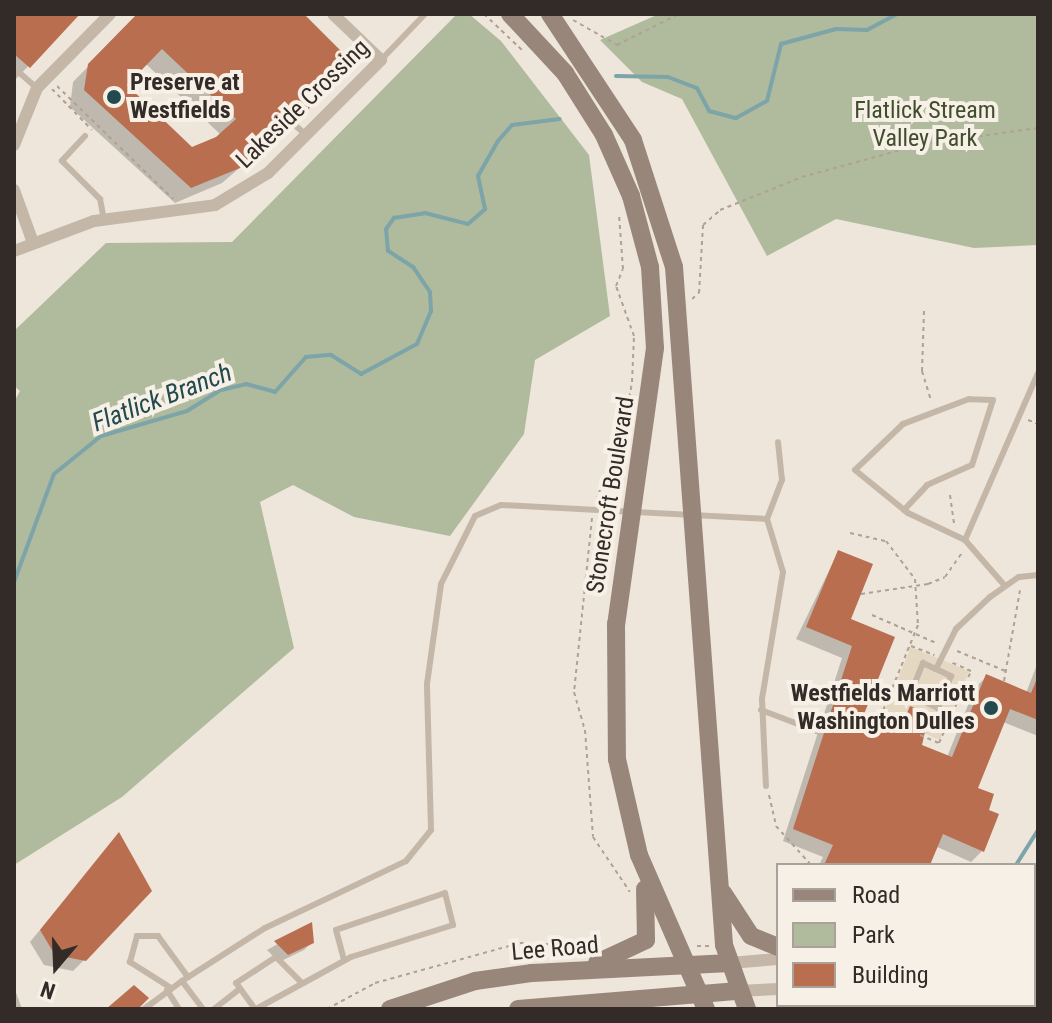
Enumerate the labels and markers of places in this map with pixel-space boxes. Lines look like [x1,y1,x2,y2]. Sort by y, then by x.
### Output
place label: Preserve at Westfields [130,69,240,125]
marker: Preserve at Westfields [105,88,123,106]
place label: Westfields Marriott Washington Dulles [791,680,975,736]
marker: Westfields Marriott Washington Dulles [982,699,1000,717]

